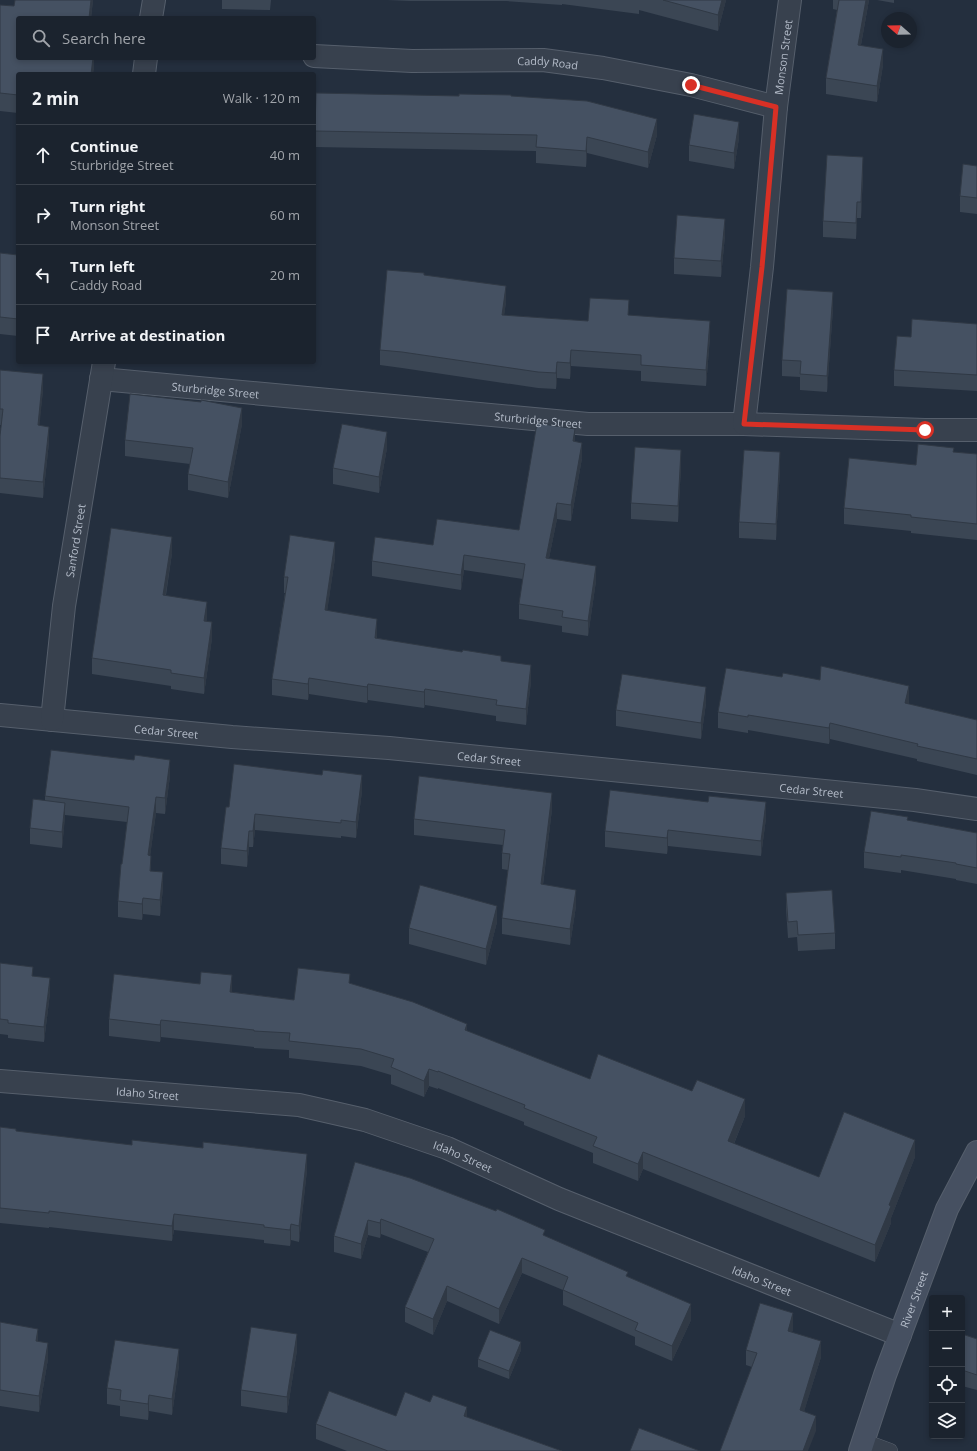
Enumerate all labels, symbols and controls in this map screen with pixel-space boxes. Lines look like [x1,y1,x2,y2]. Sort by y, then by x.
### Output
north arrow [881,12,917,48]
search box [16,16,316,60]
street label: Monson Street [770,19,795,95]
icon: search [30,27,52,49]
text: Search here [62,28,146,48]
street label: Caddy Road [517,52,579,72]
route end [682,76,700,94]
text: 2 min [32,87,79,110]
text: Walk · 120 m [223,89,300,107]
text: Continue [70,136,138,156]
icon: ahead [32,144,54,166]
text: 40 m [270,146,300,164]
text: Sturbridge Street [70,156,174,174]
text: Turn right [70,196,145,216]
icon: right [32,204,54,226]
text: 60 m [270,206,300,224]
text: Monson Street [70,216,159,234]
text: Turn left [70,256,135,276]
icon: left [32,264,54,286]
text: 20 m [270,266,300,284]
text: Caddy Road [70,276,142,294]
icon: arrive [32,324,54,346]
text: Arrive at destination [70,325,225,345]
street label: Sturbridge Street [171,378,260,401]
street label: Sturbridge Street [494,408,583,431]
route start [916,421,934,439]
street label: Sanford Street [61,503,88,578]
street label: Cedar Street [134,720,199,741]
street label: Cedar Street [456,747,522,769]
street label: Cedar Street [779,779,844,800]
street label: Idaho Street [116,1083,180,1103]
street label: Idaho Street [432,1136,495,1175]
street label: Idaho Street [730,1261,794,1299]
street label: River Street [896,1269,931,1330]
map controls [929,1295,965,1439]
button: + [929,1295,965,1331]
button: − [929,1331,965,1367]
button: locate [929,1367,965,1403]
button: layers [929,1403,965,1439]

